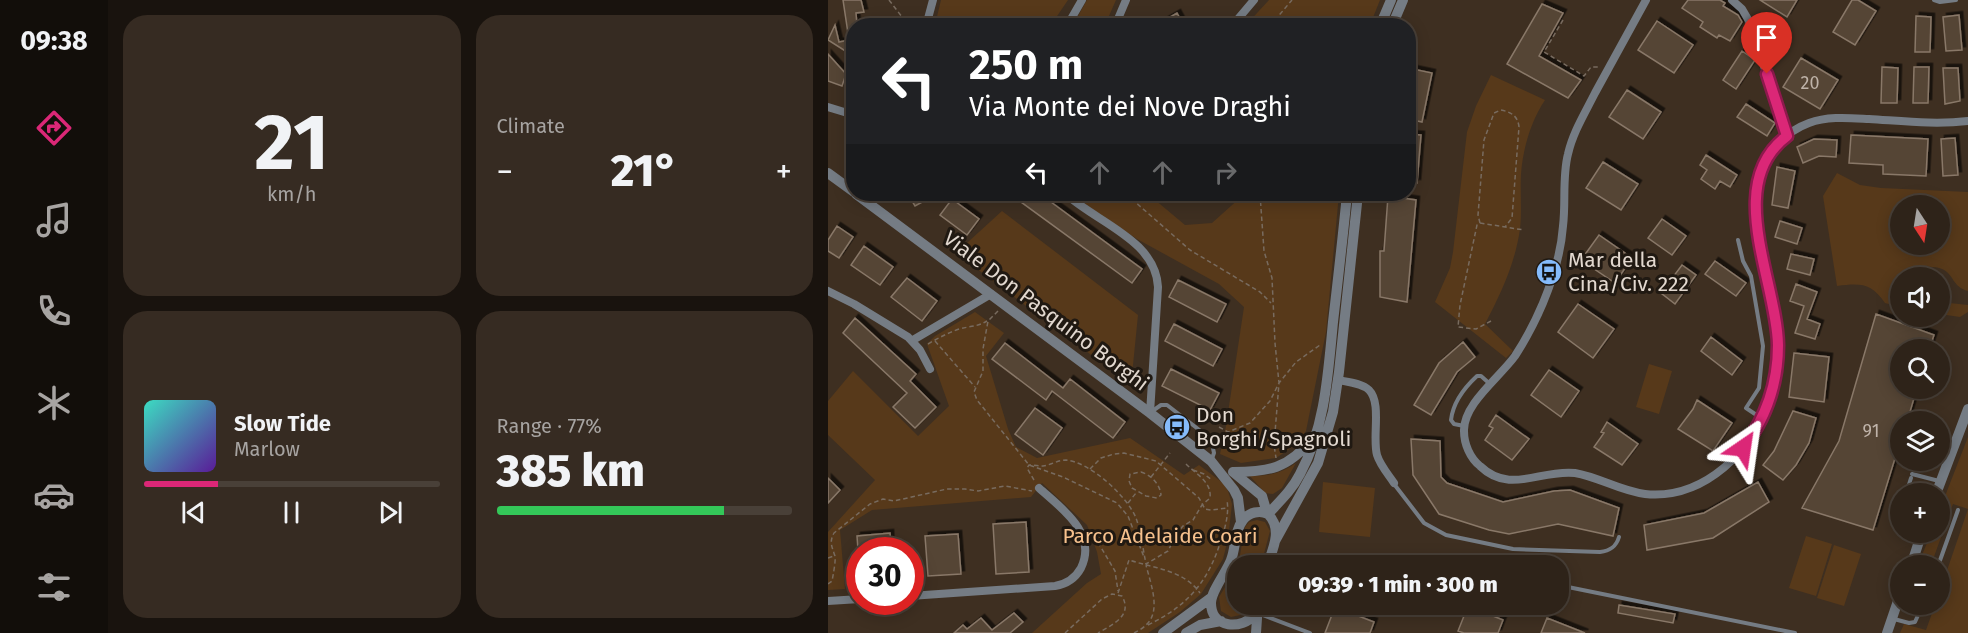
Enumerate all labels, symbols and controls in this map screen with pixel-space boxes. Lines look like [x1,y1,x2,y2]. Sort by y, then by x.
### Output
pin [1741,12,1792,74]
icon: arrive [1750,21,1783,54]
text: 09:38 [20,25,88,57]
text: 250 m [969,40,1083,90]
icon: left [870,42,948,120]
house number: 20 [1801,72,1819,94]
text: Via Monte dei Nove Draghi [969,91,1291,123]
text: 21 [254,96,329,190]
icon: directions [33,107,75,149]
text: Climate [497,114,565,138]
text: 21° [611,144,678,198]
text: − [497,152,513,192]
text: + [776,152,792,192]
icon: left [1020,156,1053,189]
icon: ahead [1083,156,1116,189]
icon: ahead [1146,156,1179,189]
icon: right [1209,156,1242,189]
text: km/h [267,182,317,206]
north arrow [1890,195,1950,255]
map controls [1890,195,1950,615]
icon: music [33,199,75,241]
street label: Viale Don Pasquino Borghi [938,225,1154,397]
place label: Mar della Cina/Civ. 222 [1568,247,1689,297]
bus stop icon: Mar della Cina/Civ. 222 [1534,257,1564,287]
button: sound [1890,267,1950,327]
icon: phone [33,290,75,332]
button: search [1890,339,1950,399]
icon: climate [33,382,75,424]
place label: Don Borghi/Spagnoli [1196,402,1351,452]
text: Slow Tide [234,410,331,437]
button: layers [1890,411,1950,471]
bus stop icon: Don Borghi/Spagnoli [1162,412,1192,442]
text: Range · 77% [497,414,602,438]
position arrow [1711,416,1775,480]
house number: 91 [1863,420,1879,442]
text: Marlow [234,437,300,461]
text: 385 km [497,444,645,498]
icon: car [33,474,75,516]
button: + [1890,483,1950,543]
icon: previous [177,496,210,529]
icon: pause [275,496,308,529]
icon: next [374,496,407,529]
park label: Parco Adelaide Coari [1062,523,1258,549]
speed limit sign: 30 [846,537,924,615]
button: − [1890,555,1950,615]
icon: filters [33,566,75,608]
text: 09:39 · 1 min · 300 m [1298,571,1498,598]

